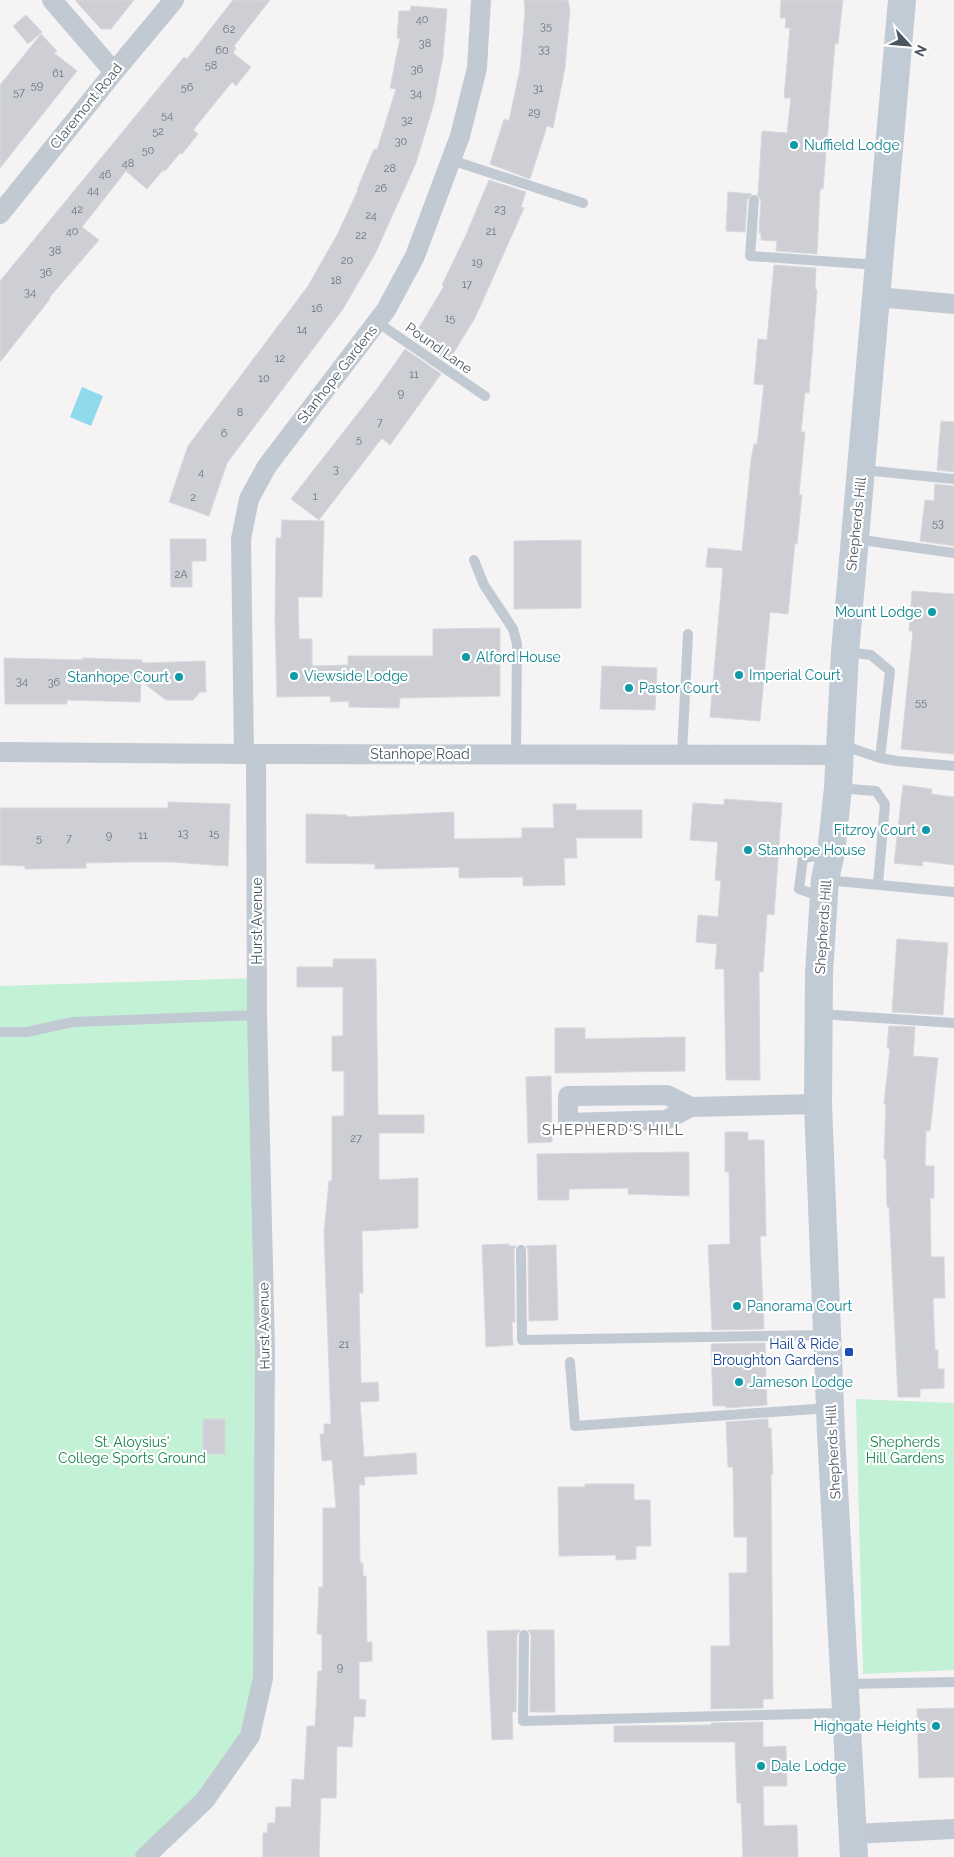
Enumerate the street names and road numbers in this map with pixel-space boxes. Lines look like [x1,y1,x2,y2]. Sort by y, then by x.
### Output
street label: Claremont Road [47,60,125,152]
street label: Pound Lane [403,319,475,377]
street label: Stanhope Gardens [294,322,380,426]
street label: Shepherds Hill [843,476,869,572]
street label: Stanhope Road [370,746,470,762]
street label: Hurst Avenue [249,877,265,965]
street label: Shepherds Hill [812,879,834,975]
street label: Hurst Avenue [255,1282,273,1370]
street label: Shepherds Hill [823,1404,843,1500]

